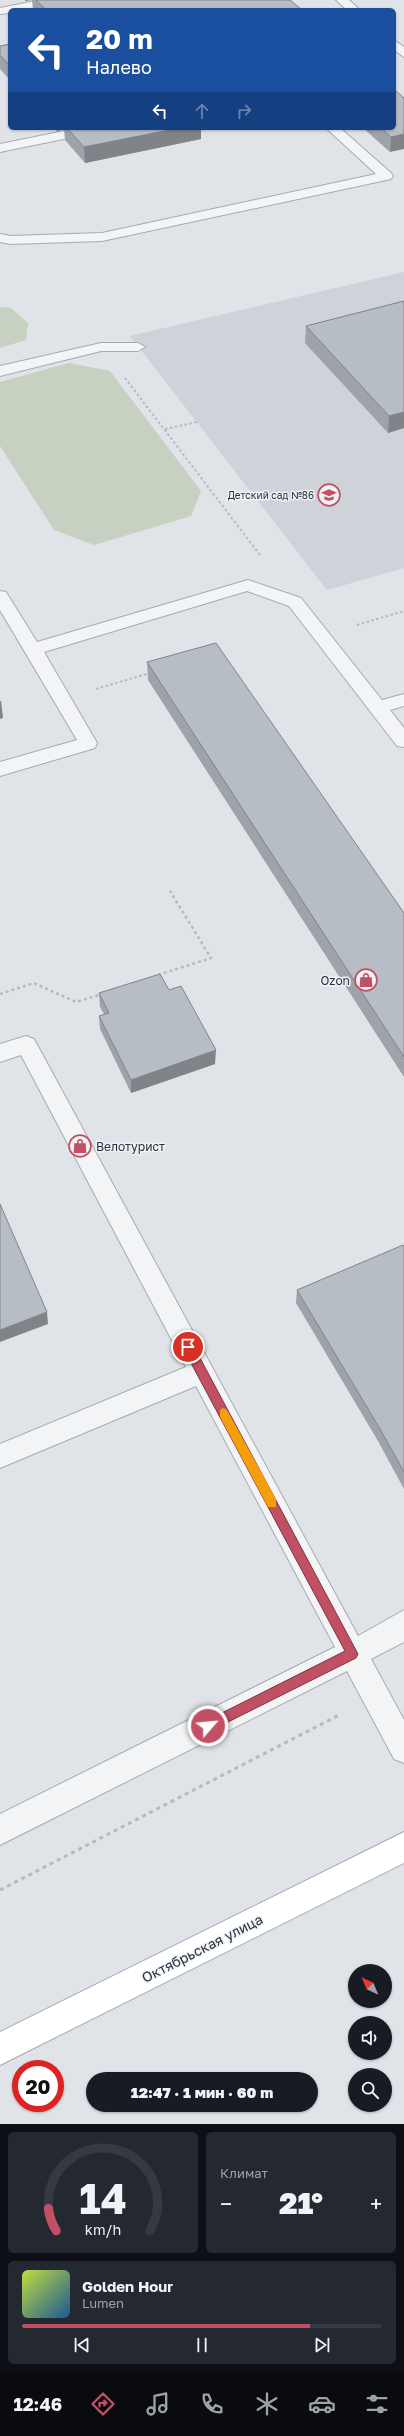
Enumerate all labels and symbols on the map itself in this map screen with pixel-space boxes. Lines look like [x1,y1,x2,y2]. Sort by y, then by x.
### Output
school or university icon: Детский сад №86 [316,482,342,508]
place label: Детский сад №86 [228,489,314,501]
shop icon: Ozon [353,967,379,993]
place label: Ozon [321,973,350,988]
shop icon: Велотурист [67,1133,93,1159]
place label: Велотурист [96,1139,165,1154]
pin [171,1330,205,1364]
position arrow [187,1705,229,1747]
street label: Октябрьская улица [139,1910,265,1986]
north arrow [348,1964,392,2008]
speed limit sign: 20 [12,2060,64,2112]

